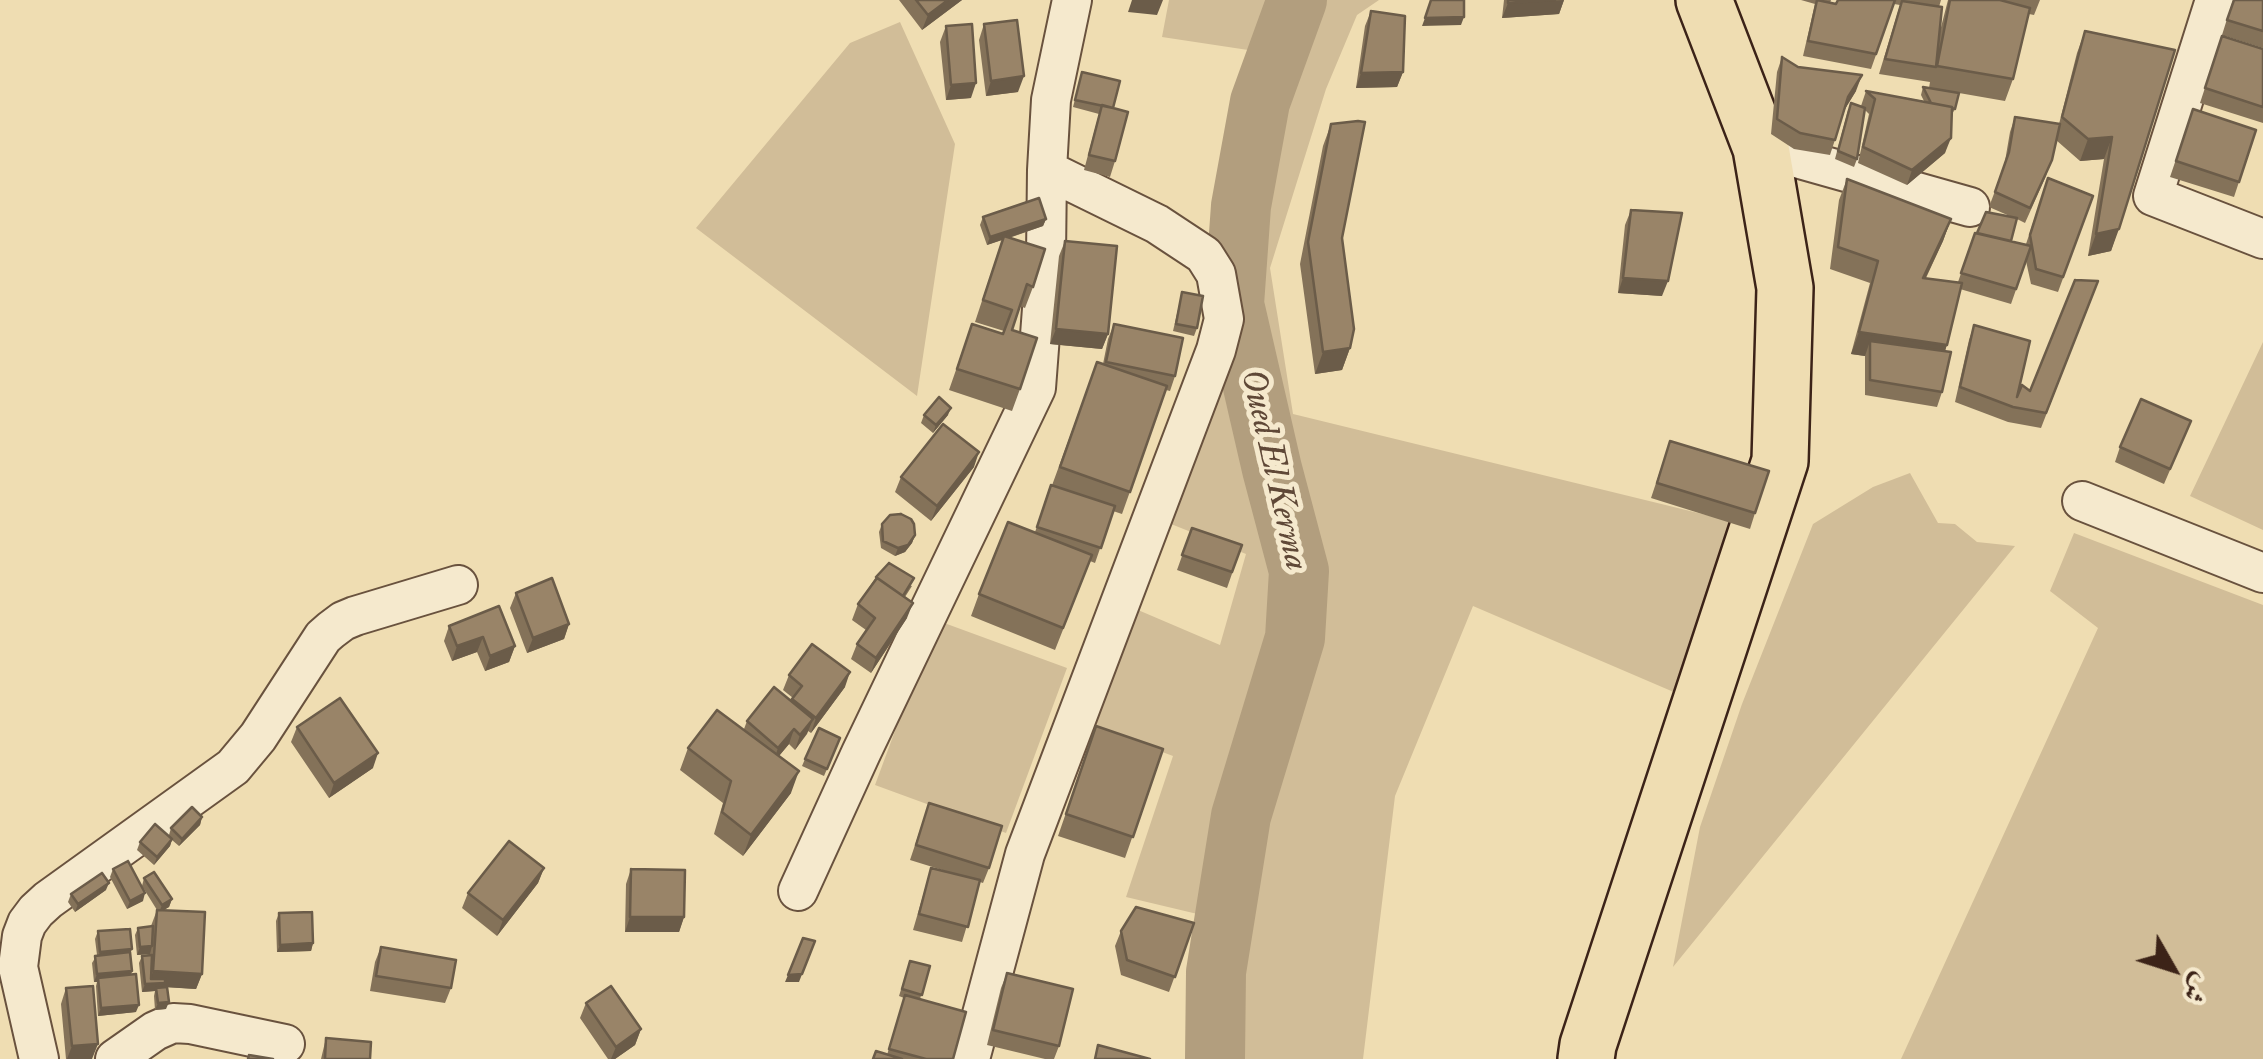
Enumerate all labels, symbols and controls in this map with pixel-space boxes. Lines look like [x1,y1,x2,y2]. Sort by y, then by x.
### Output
water label: Oued El Kerma [1228,365,1316,575]
north arrow [2123,919,2223,1019]
text: ش [2174,966,2219,1010]

